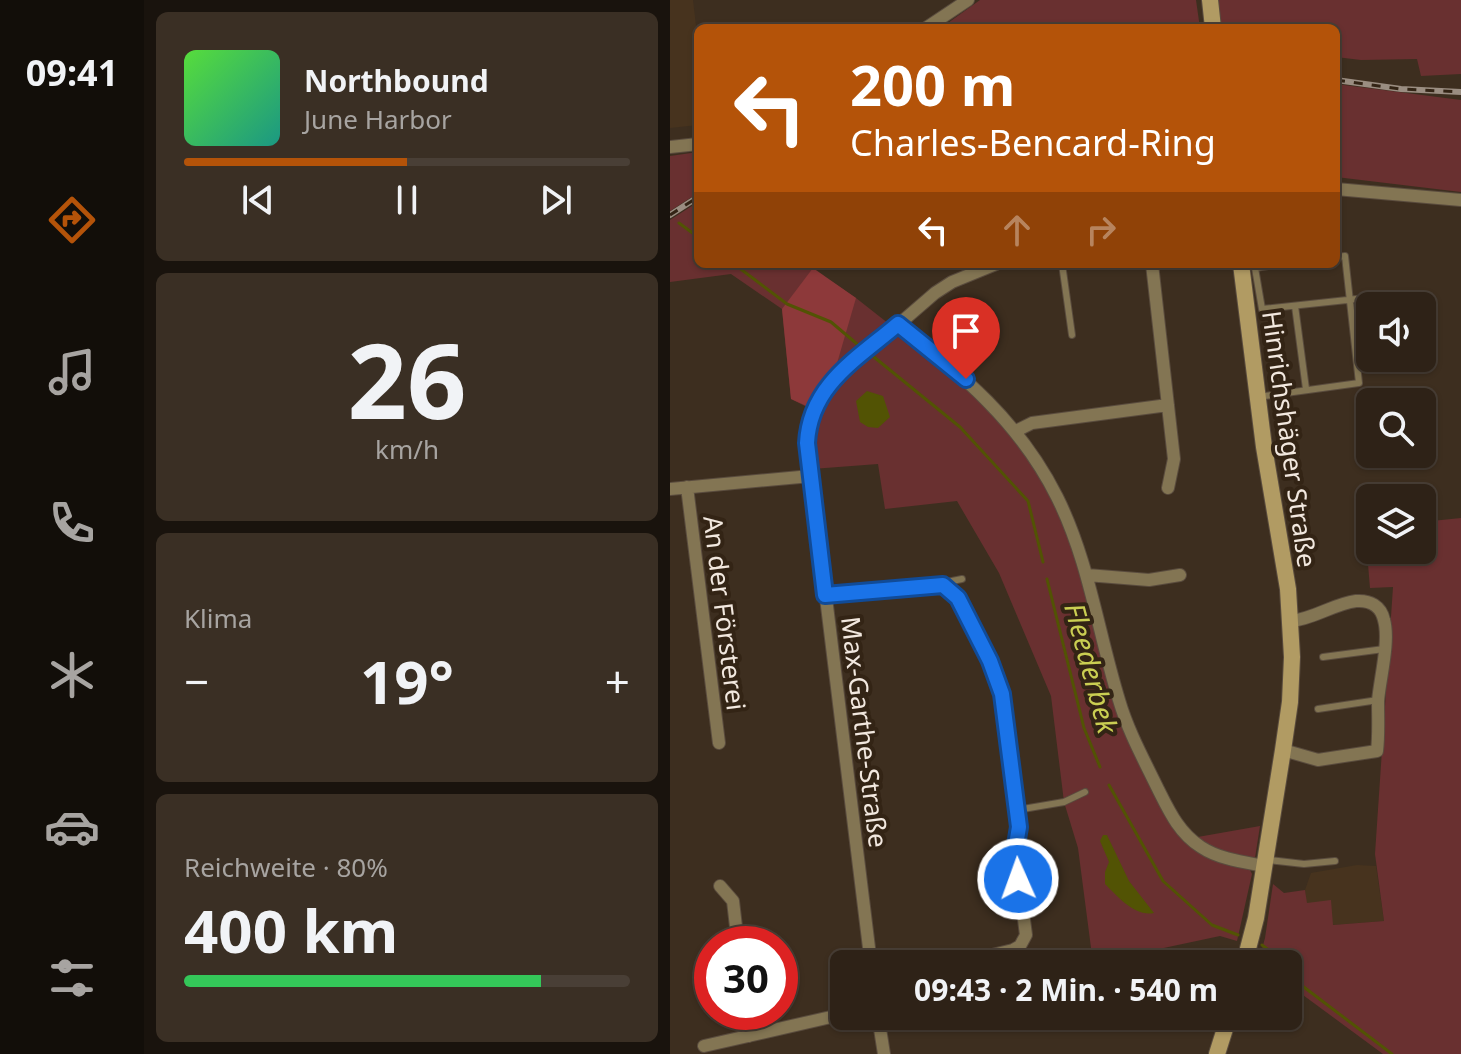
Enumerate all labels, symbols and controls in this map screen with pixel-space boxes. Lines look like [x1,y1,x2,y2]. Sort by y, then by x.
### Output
text: 200 m [850,46,1015,122]
text: 09:41 [26,48,118,97]
icon: left [718,56,822,160]
text: Northbound [304,60,489,101]
text: June Harbor [304,101,452,137]
text: Charles-Bencard-Ring [850,118,1216,167]
icon: previous [236,178,280,222]
icon: pause [385,178,429,222]
icon: next [534,178,578,222]
icon: directions [44,192,100,248]
icon: left [911,208,955,252]
icon: ahead [995,208,1039,252]
icon: right [1079,208,1123,252]
map controls [1356,292,1436,564]
button: sound [1356,292,1436,372]
pin [932,297,1000,379]
text: 26 [348,308,466,449]
street label: Hinrichshäger Straße [1254,308,1326,570]
icon: arrive [944,309,988,353]
icon: music [44,344,100,400]
button: search [1356,388,1436,468]
text: km/h [375,431,439,467]
button: layers [1356,484,1436,564]
icon: phone [44,495,100,551]
street label: An der Försterei [695,514,755,712]
water label: Fleederbek [1056,598,1128,739]
text: Klima [184,600,252,636]
street label: Max-Garthe-Straße [833,614,897,850]
text: 19° [360,640,454,722]
icon: climate [44,647,100,703]
text: − [184,651,209,711]
text: + [605,651,630,711]
icon: car [44,799,100,855]
position arrow [976,837,1060,921]
text: Reichweite · 80% [184,849,388,885]
text: 400 km [184,889,398,971]
speed limit sign: 30 [694,926,798,1030]
icon: filters [44,950,100,1006]
text: 09:43 · 2 Min. · 540 m [914,969,1218,1010]

